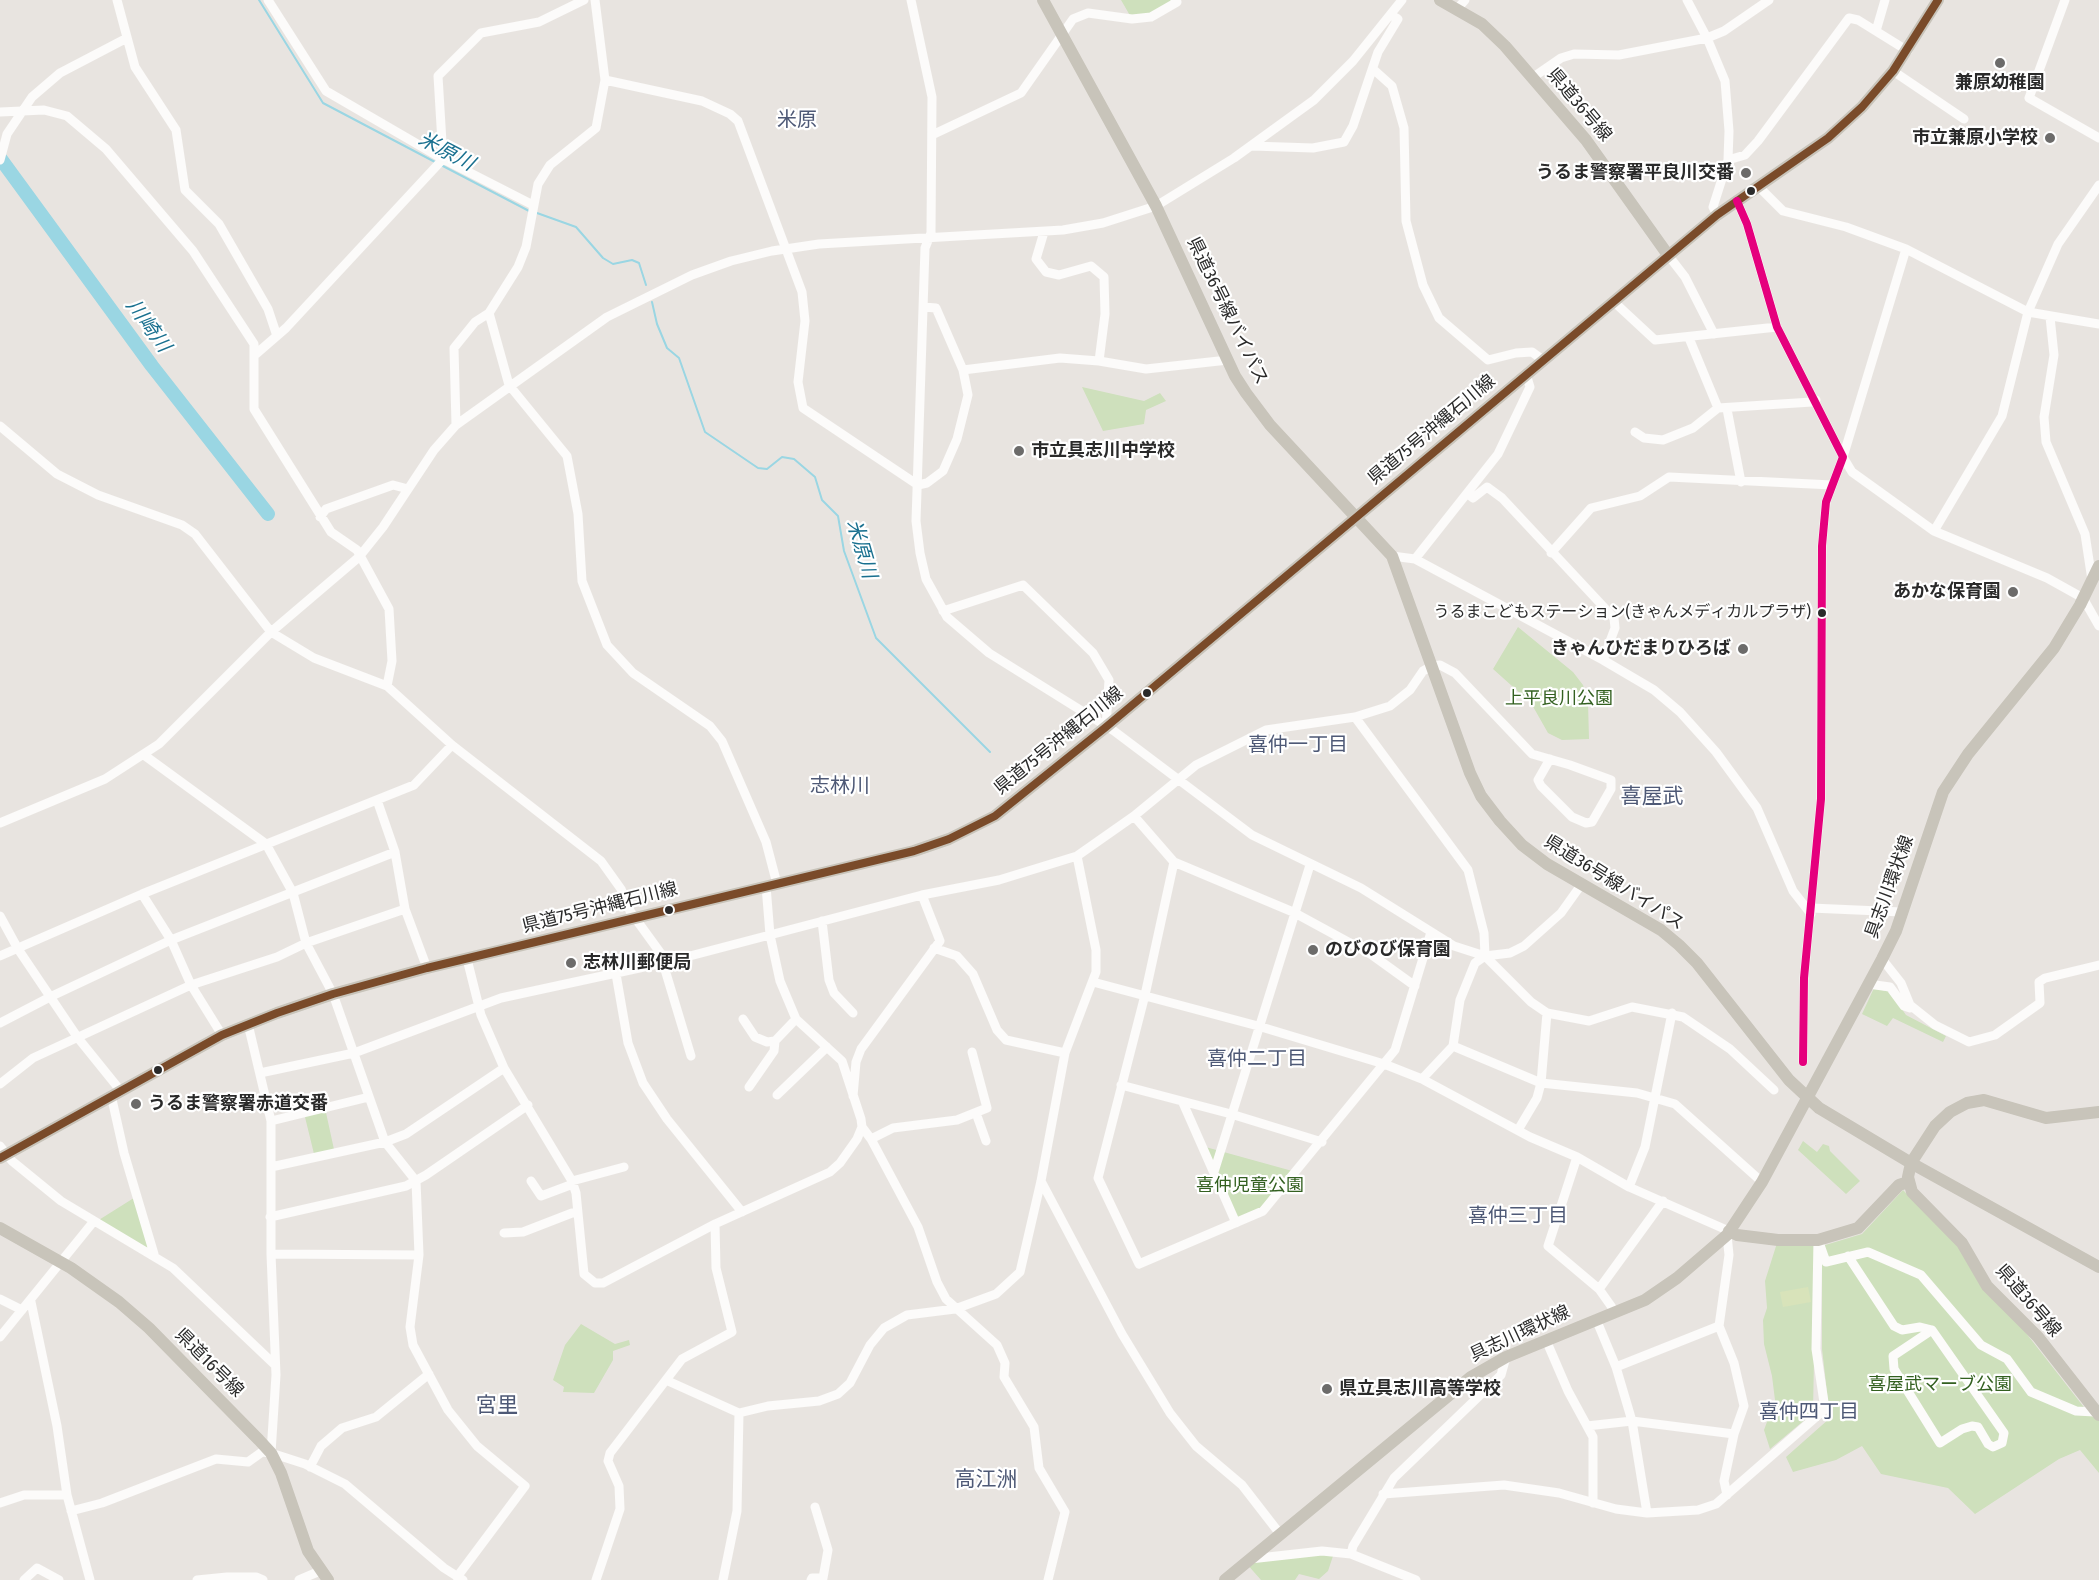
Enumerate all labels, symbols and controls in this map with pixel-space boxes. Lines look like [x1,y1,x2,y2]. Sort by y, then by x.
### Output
marker: 兼原幼稚園 [1993,56,2007,70]
street label: 県道36号線 [1542,64,1616,146]
place label: 兼原幼稚園 [1955,72,2045,94]
district label: 米原 [777,108,817,132]
water label: 米原川 [414,127,478,177]
place label: 市立兼原小学校 [1912,127,2038,149]
marker: 市立兼原小学校 [2043,131,2057,145]
place label: うるま警察署平良川交番 [1536,162,1734,184]
marker: うるま警察署平良川交番 [1739,166,1753,180]
unlabelled marker [1745,185,1757,197]
street label: 県道36号線バイパス [1182,234,1272,388]
water label: 川崎川 [121,295,175,357]
street label: 県道75号沖縄石川線 [1364,371,1500,489]
place label: 市立具志川中学校 [1031,440,1175,462]
marker: 市立具志川中学校 [1012,444,1026,458]
water label: 米原川 [841,517,881,581]
place label: あかな保育園 [1893,581,2001,603]
marker: あかな保育園 [2006,585,2020,599]
place label: うるまこどもステーション(きゃんメディカルプラザ) [1434,603,1811,623]
marker: うるまこどもステーション(きゃんメディカルプラザ) [1816,607,1828,619]
place label: きゃんひだまりひろば [1551,638,1731,660]
marker: きゃんひだまりひろば [1736,642,1750,656]
street label: 県道75号沖縄石川線 [990,682,1128,800]
unlabelled marker [1141,687,1153,699]
park label: 上平良川公園 [1505,688,1613,710]
district label: 喜仲一丁目 [1248,733,1348,757]
district label: 志林川 [810,774,870,798]
district label: 喜屋武 [1621,784,1683,810]
street label: 県道36号線バイパス [1540,831,1688,935]
street label: 具志川環状線 [1861,833,1919,941]
street label: 県道75号沖縄石川線 [520,878,680,938]
unlabelled marker [663,904,675,916]
place label: のびのび保育園 [1325,939,1451,961]
marker: のびのび保育園 [1306,943,1320,957]
place label: 志林川郵便局 [583,952,691,974]
marker: 志林川郵便局 [564,956,578,970]
district label: 喜仲二丁目 [1207,1047,1307,1071]
unlabelled marker [152,1064,164,1076]
place label: うるま警察署赤道交番 [148,1093,328,1115]
marker: うるま警察署赤道交番 [129,1097,143,1111]
park label: 喜仲児童公園 [1196,1175,1304,1197]
district label: 喜仲三丁目 [1468,1204,1568,1228]
street label: 県道36号線 [1991,1260,2065,1342]
street label: 具志川環状線 [1466,1301,1574,1367]
street label: 県道16号線 [170,1324,248,1402]
park label: 喜屋武マーブ公園 [1868,1374,2012,1396]
place label: 県立具志川高等学校 [1339,1378,1501,1400]
marker: 県立具志川高等学校 [1320,1382,1334,1396]
district label: 宮里 [476,1393,518,1419]
district label: 喜仲四丁目 [1759,1400,1859,1424]
district label: 高江洲 [955,1467,1017,1493]

